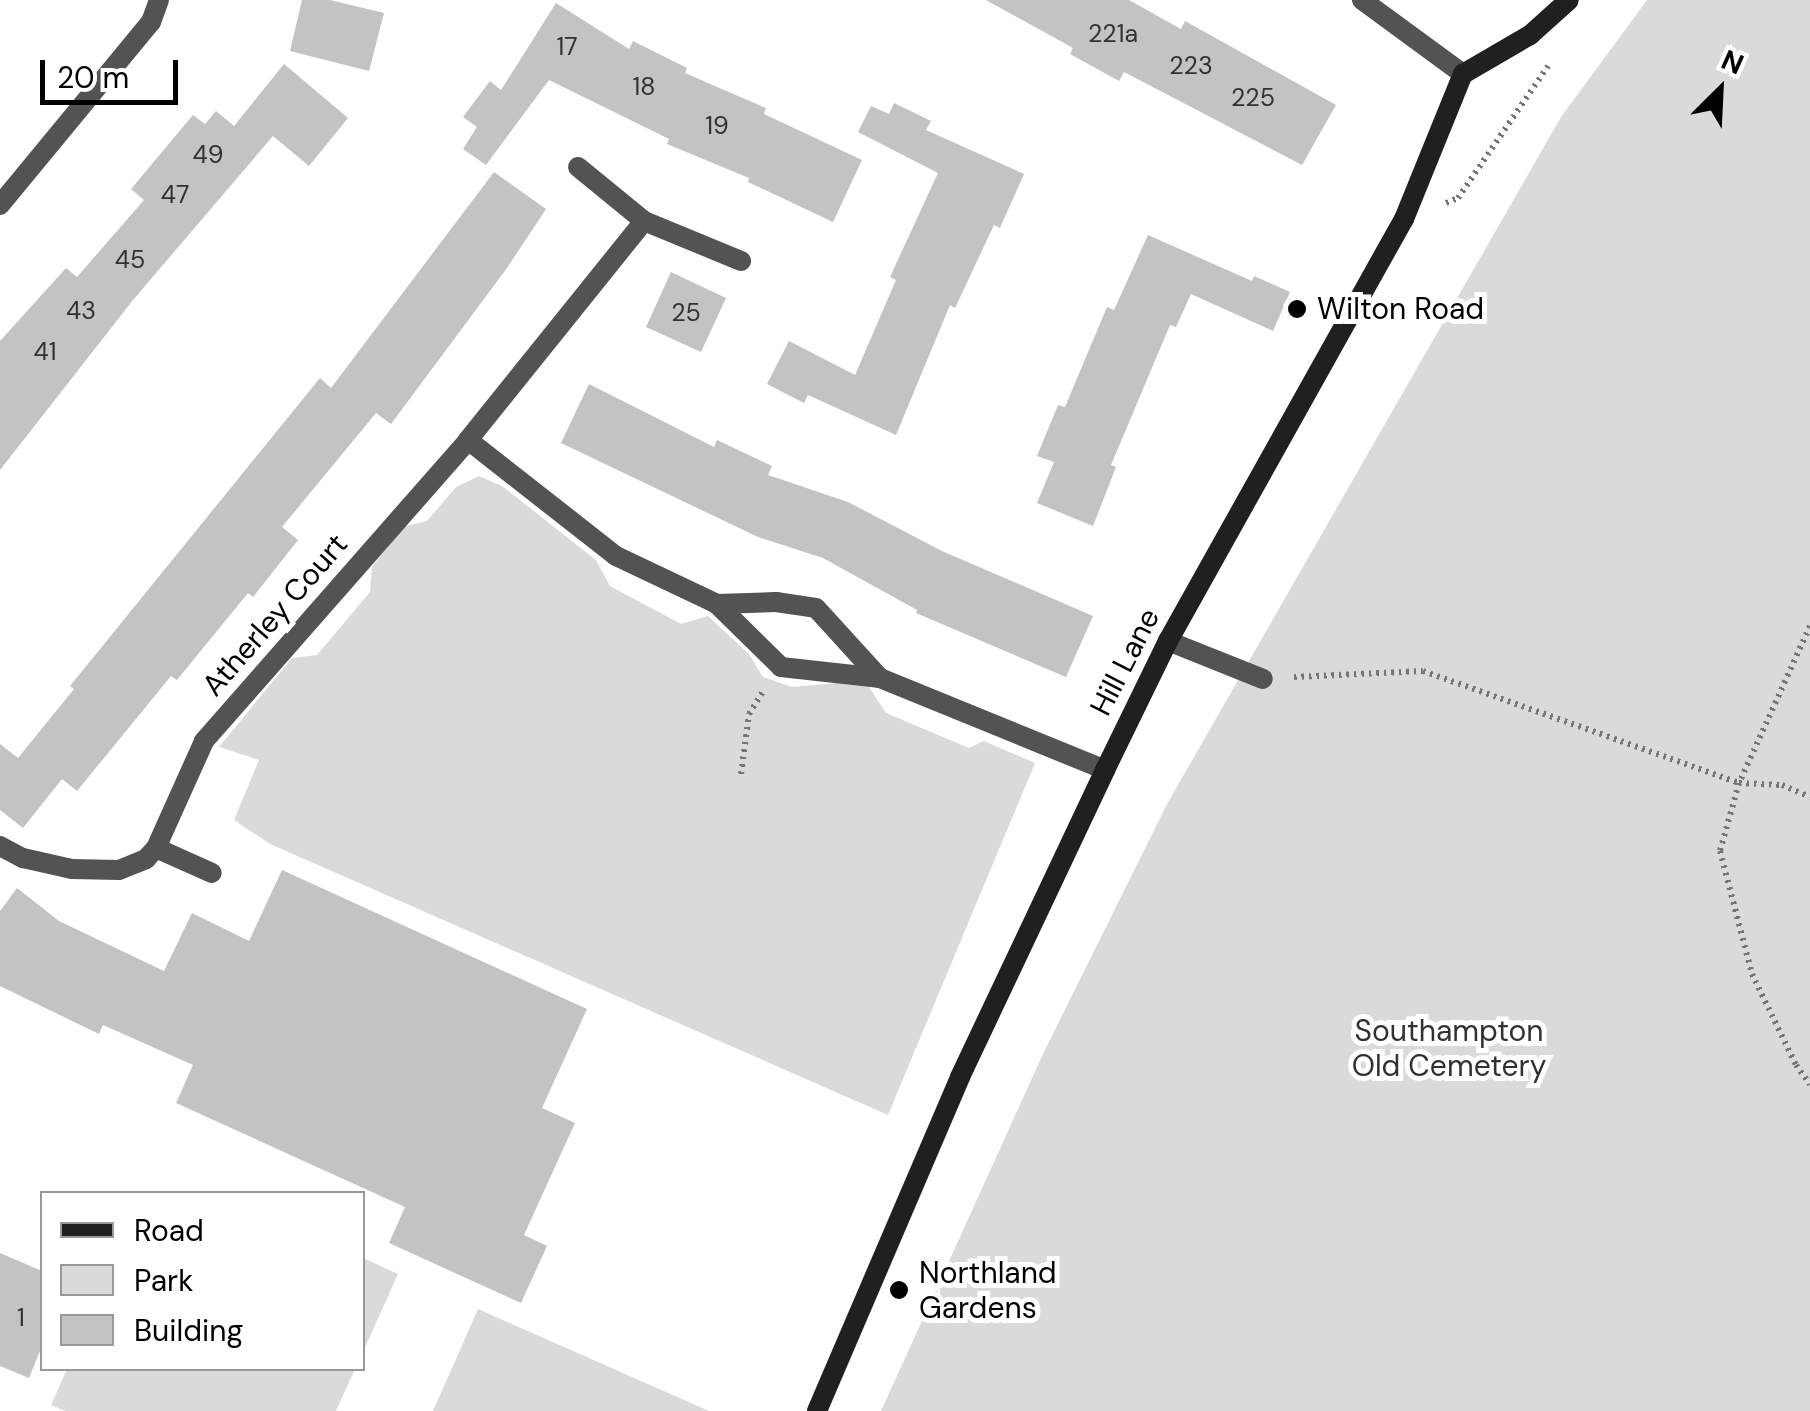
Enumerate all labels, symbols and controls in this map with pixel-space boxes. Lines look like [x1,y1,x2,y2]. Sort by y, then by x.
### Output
house number: 221a [1088,19,1138,49]
house number: 17 [556,32,578,62]
scale bar [45,40,182,102]
north arrow [1670,40,1770,140]
text: N [1716,41,1749,83]
house number: 223 [1169,51,1213,81]
text: 20 m [57,58,129,97]
house number: 18 [633,72,655,102]
house number: 225 [1231,83,1275,113]
house number: 19 [705,111,729,141]
house number: 49 [193,140,223,170]
house number: 47 [161,180,189,210]
house number: 45 [115,245,145,275]
place label: Wilton Road [1317,291,1484,327]
house number: 43 [66,296,96,326]
house number: 25 [671,298,701,328]
marker: Wilton Road [1286,298,1308,320]
house number: 41 [34,337,56,367]
street label: Atherley Court [195,527,355,703]
street label: Hill Lane [1083,602,1167,722]
park label: Southampton Old Cemetery [1352,1013,1546,1084]
legend [40,1191,365,1371]
text: Road [134,1211,204,1250]
place label: Northland Gardens [919,1255,1057,1326]
text: Park [134,1261,193,1300]
marker: Northland Gardens [888,1279,910,1301]
house number: 1 [17,1303,25,1333]
text: Building [134,1311,243,1350]

